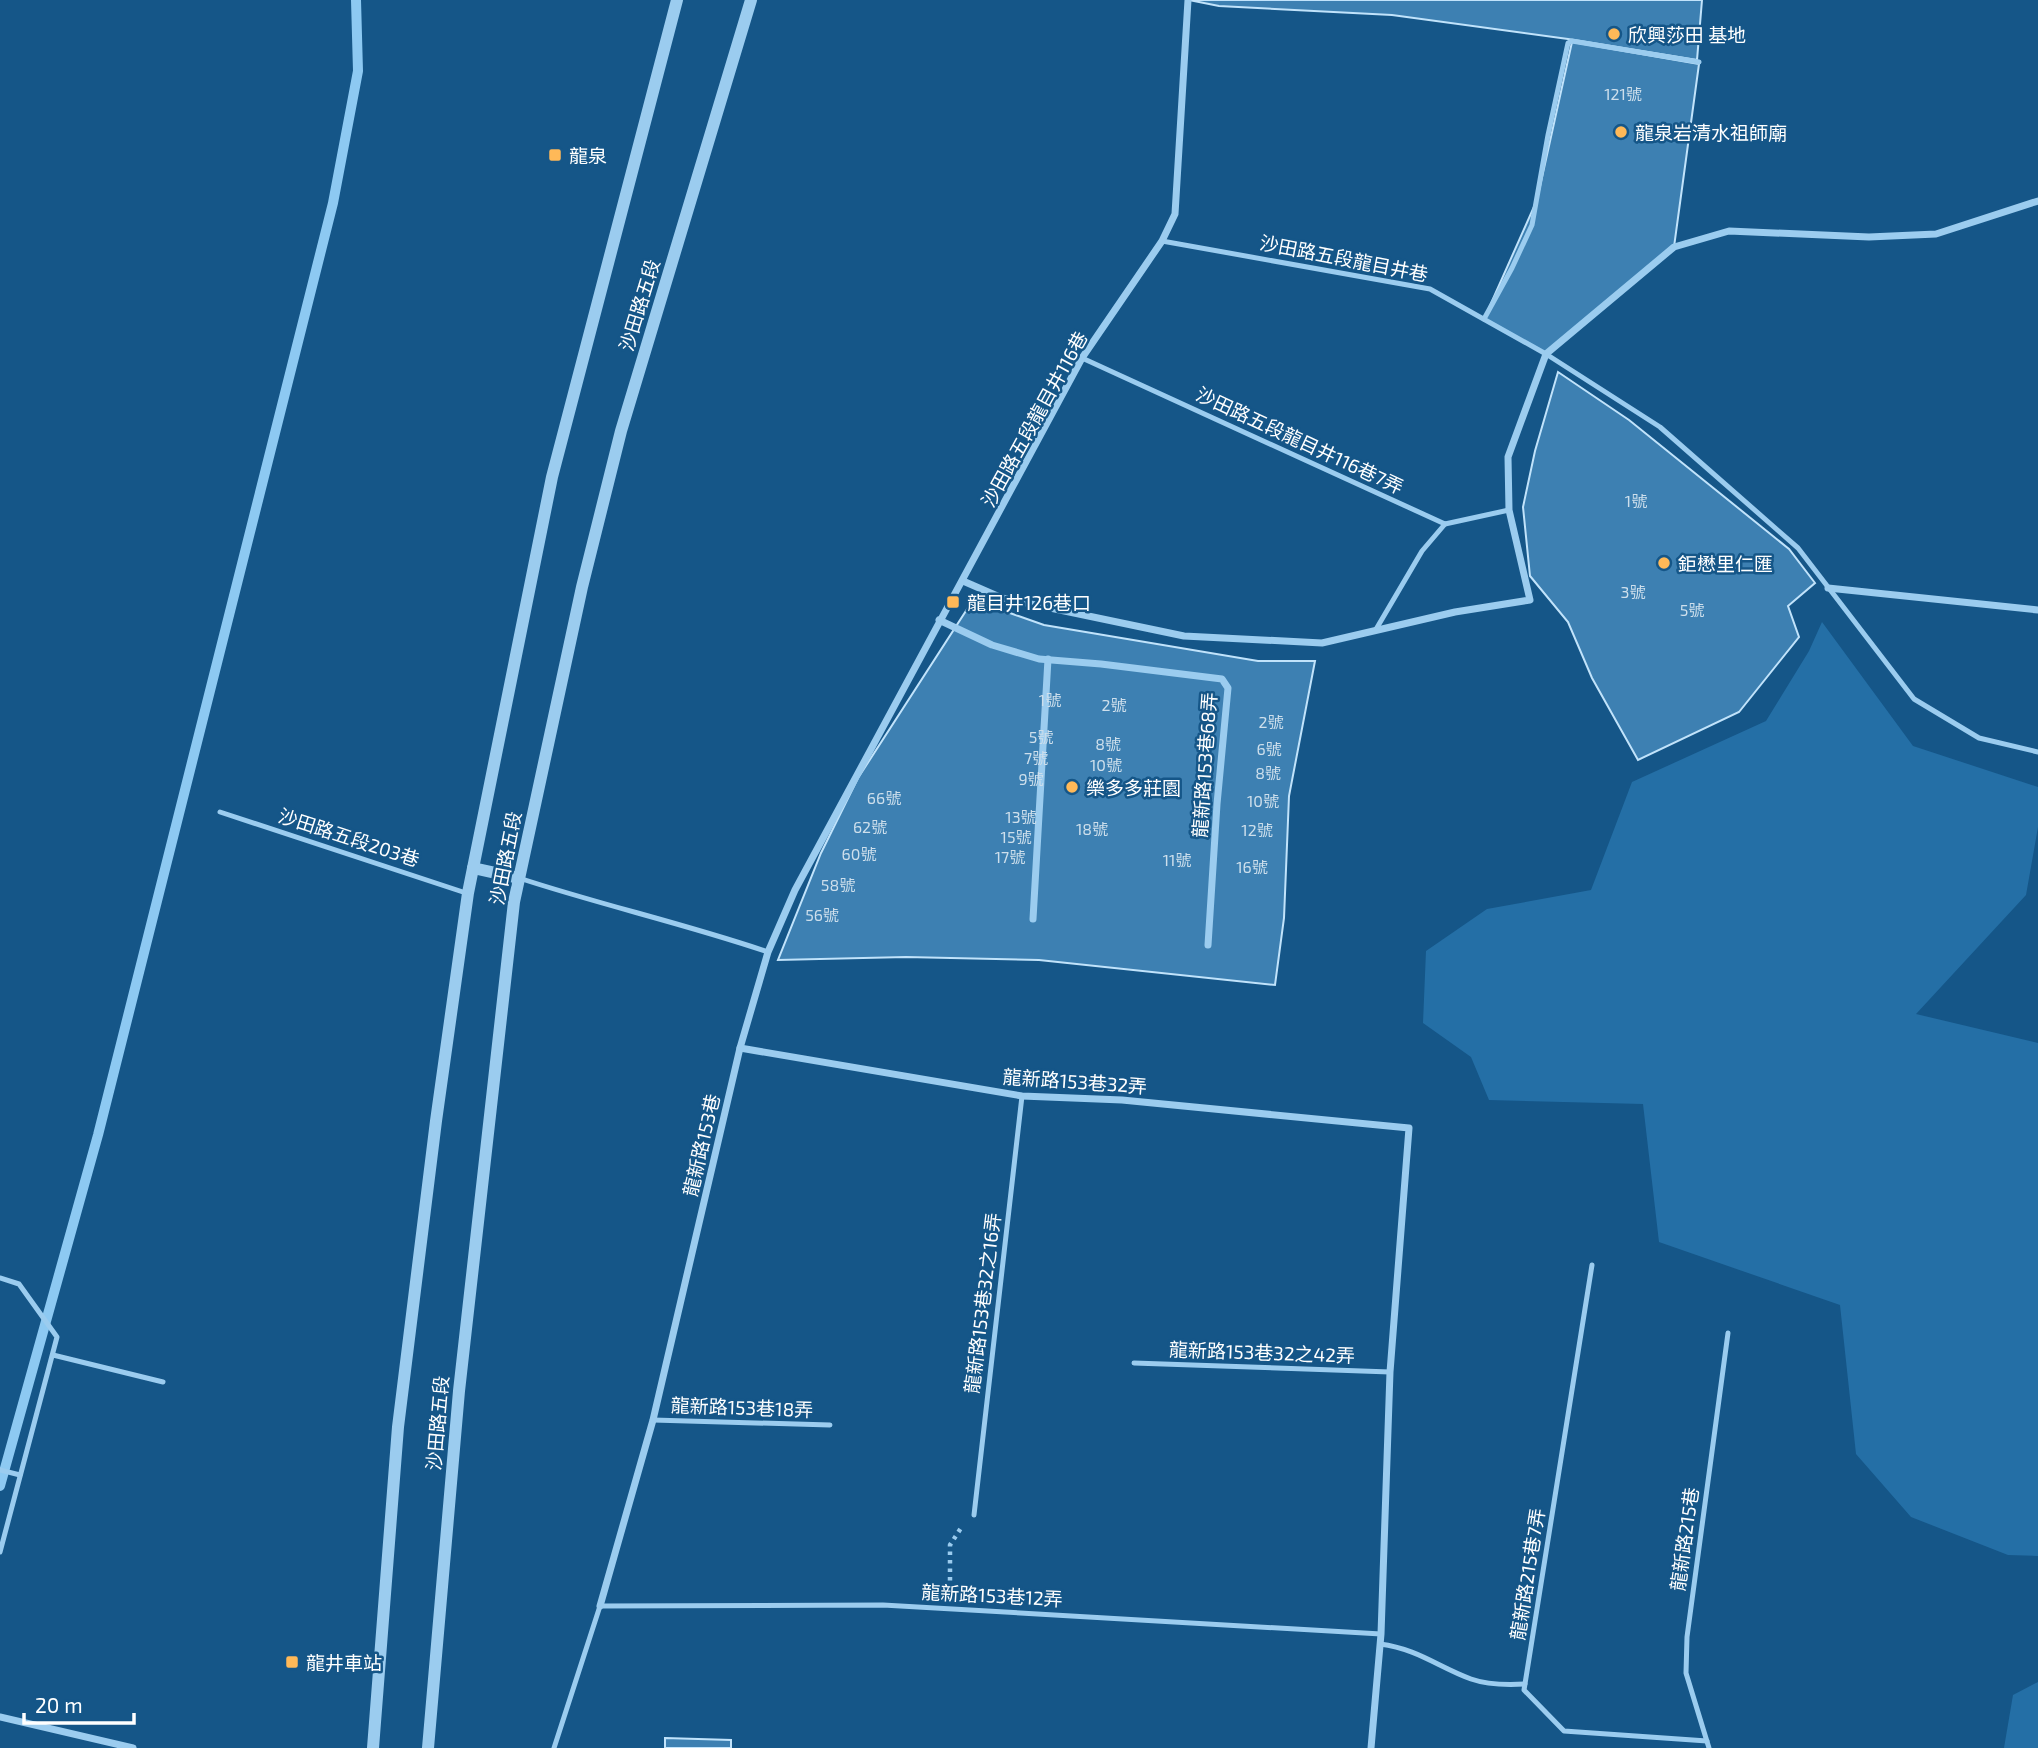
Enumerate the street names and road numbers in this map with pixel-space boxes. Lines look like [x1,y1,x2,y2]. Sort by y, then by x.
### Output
street label: 沙田路五段龍目井巷 [1258,230,1430,286]
street label: 沙田路五段 [614,256,664,354]
street label: 沙田路五段龍目井116巷 [976,327,1092,511]
street label: 沙田路五段龍目井116巷7弄 [1193,382,1407,498]
street label: 龍新路153巷68弄 [1187,692,1221,838]
street label: 沙田路五段203巷 [276,803,422,871]
street label: 沙田路五段 [485,809,525,907]
street label: 龍新路153巷32弄 [1002,1064,1148,1098]
street label: 龍新路153巷 [678,1092,724,1198]
street label: 龍新路153巷32之16弄 [959,1211,1005,1395]
street label: 龍新路153巷32之42弄 [1169,1337,1355,1367]
street label: 沙田路五段 [421,1375,453,1471]
street label: 龍新路153巷18弄 [670,1393,814,1421]
street label: 龍新路215巷 [1665,1486,1703,1592]
street label: 龍新路215巷7弄 [1505,1506,1549,1642]
street label: 龍新路153巷12弄 [921,1580,1063,1610]

